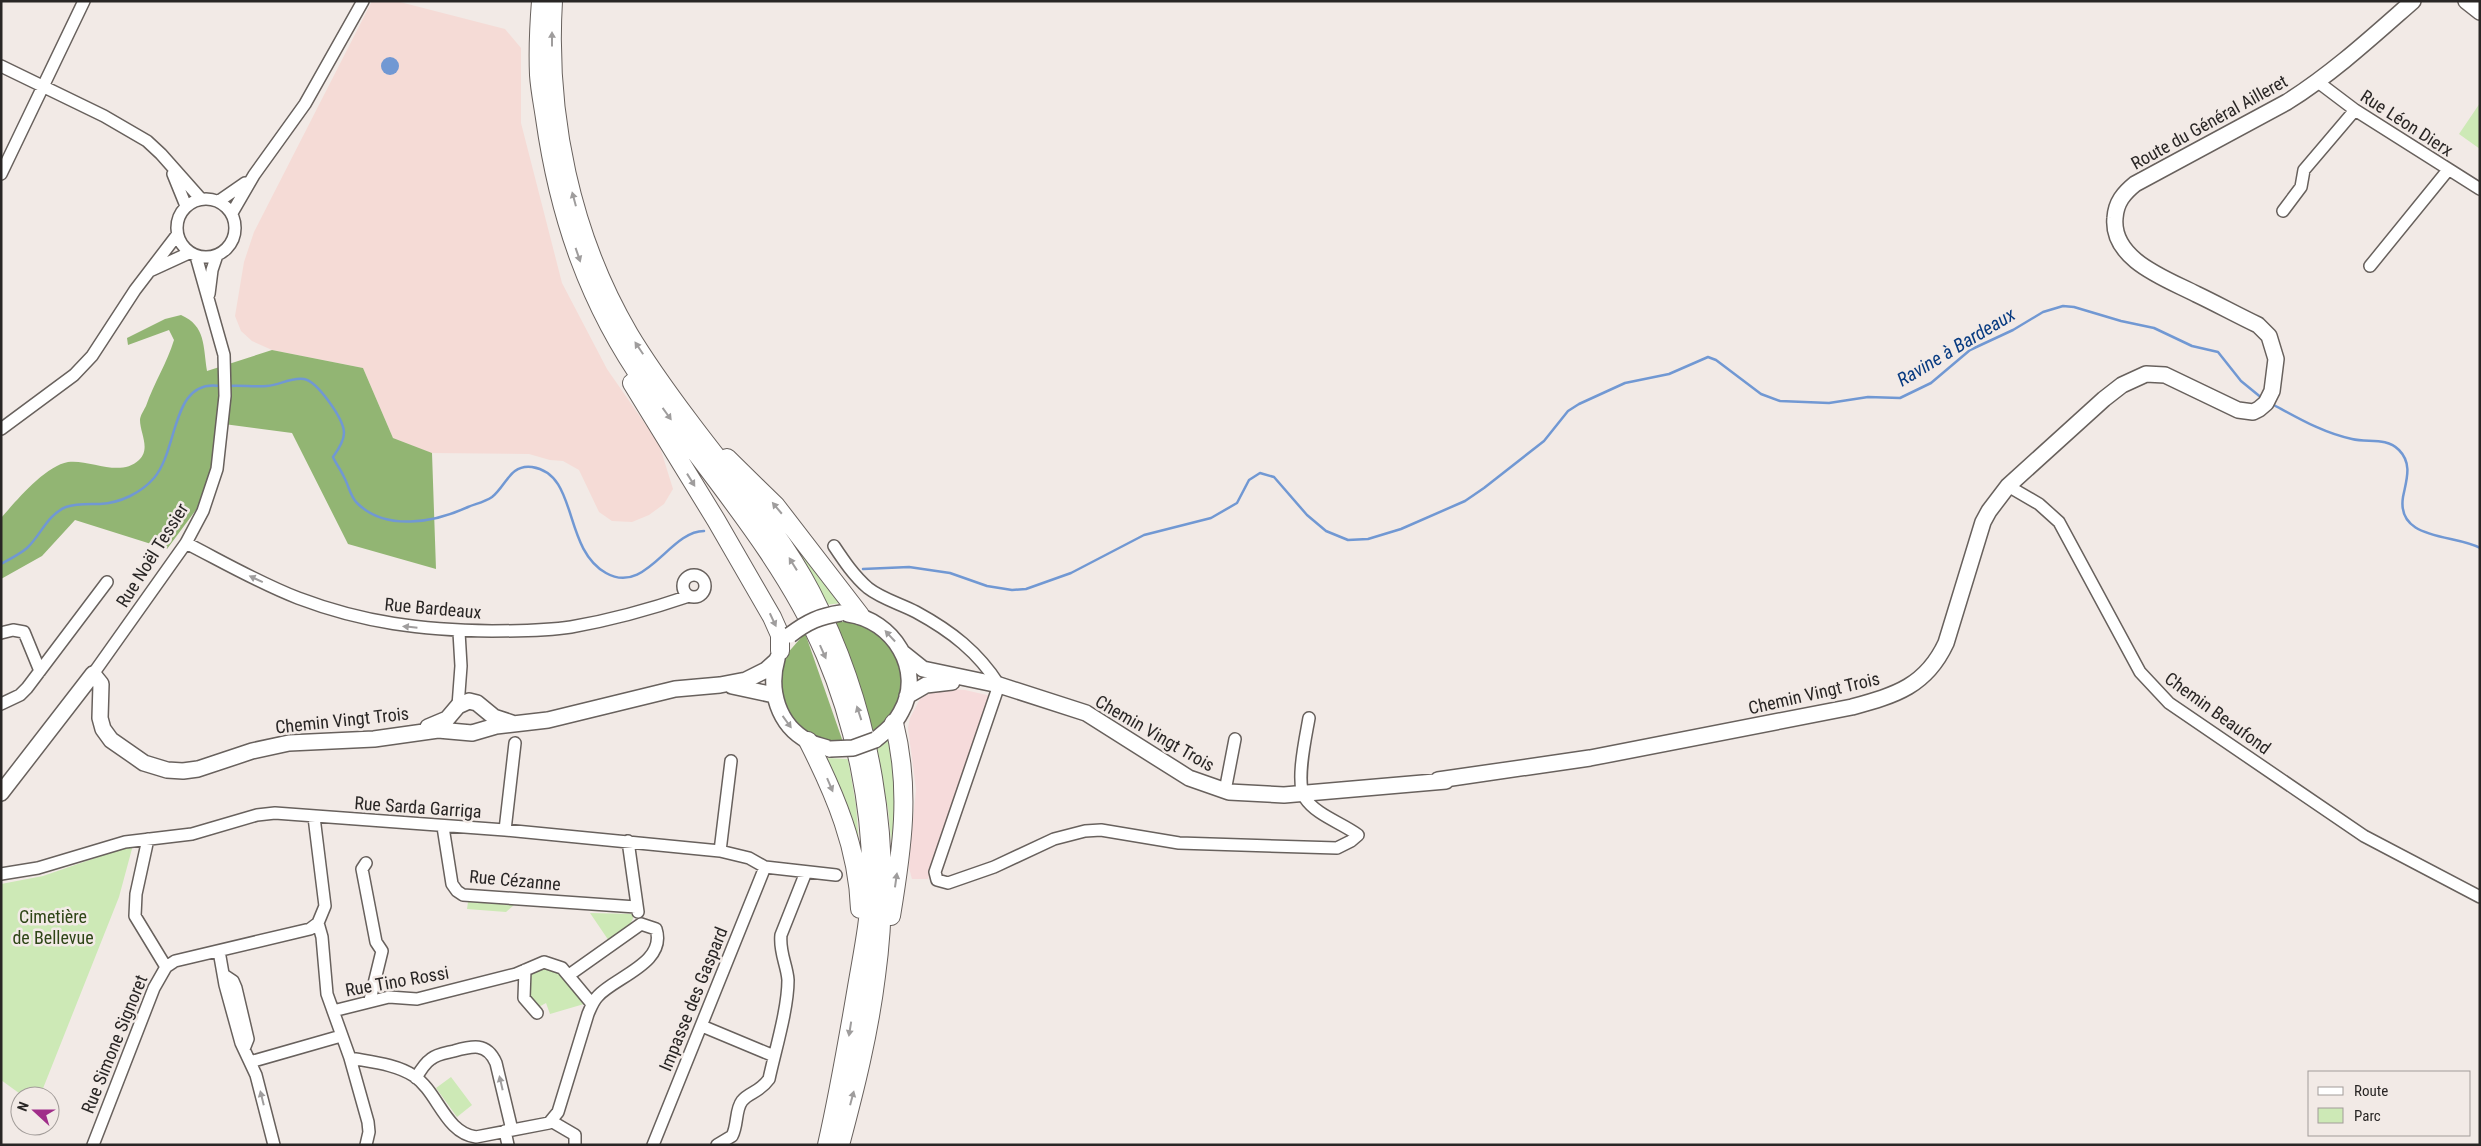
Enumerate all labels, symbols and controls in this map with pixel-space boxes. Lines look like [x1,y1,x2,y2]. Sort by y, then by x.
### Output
one-way arrow [548,31,556,47]
street label: Route du Général Ailleret [2127,70,2291,174]
street label: Rue Léon Dierx [2357,85,2457,161]
one-way arrow [569,192,577,207]
one-way arrow [575,248,582,263]
water label: Ravine à Bardeaux [1893,302,2020,391]
one-way arrow [634,341,644,354]
one-way arrow [662,407,672,421]
one-way arrow [686,474,696,487]
street label: Rue Noël Tessier [112,499,193,611]
one-way arrow [771,502,782,515]
one-way arrow [789,558,798,571]
one-way arrow [249,574,263,582]
street label: Rue Bardeaux [384,593,482,623]
one-way arrow [769,613,777,627]
one-way arrow [402,623,418,631]
one-way arrow [884,630,896,642]
one-way arrow [820,645,828,659]
street label: Chemin Vingt Trois [1746,668,1882,718]
street label: Chemin Beaufond [2161,668,2275,758]
street label: Chemin Vingt Trois [1092,690,1218,776]
street label: Chemin Vingt Trois [274,703,410,737]
one-way arrow [854,705,862,720]
one-way arrow [781,715,792,728]
one-way arrow [826,778,834,792]
street label: Rue Sarda Garriga [354,792,482,822]
street label: Rue Cézanne [468,866,562,894]
one-way arrow [892,872,900,888]
park label: Cimetière de Bellevue [12,906,94,948]
street label: Impasse des Gaspard [655,924,731,1074]
street label: Rue Tino Rossi [343,962,451,1000]
street label: Rue Simone Signoret [77,972,151,1116]
one-way arrow [845,1022,853,1038]
legend [2308,1071,2471,1136]
one-way arrow [497,1075,505,1090]
text: Route [2354,1082,2388,1100]
north arrow [10,1086,60,1136]
one-way arrow [258,1090,266,1105]
one-way arrow [848,1090,856,1105]
text: N [14,1099,32,1113]
text: Parc [2354,1107,2381,1125]

